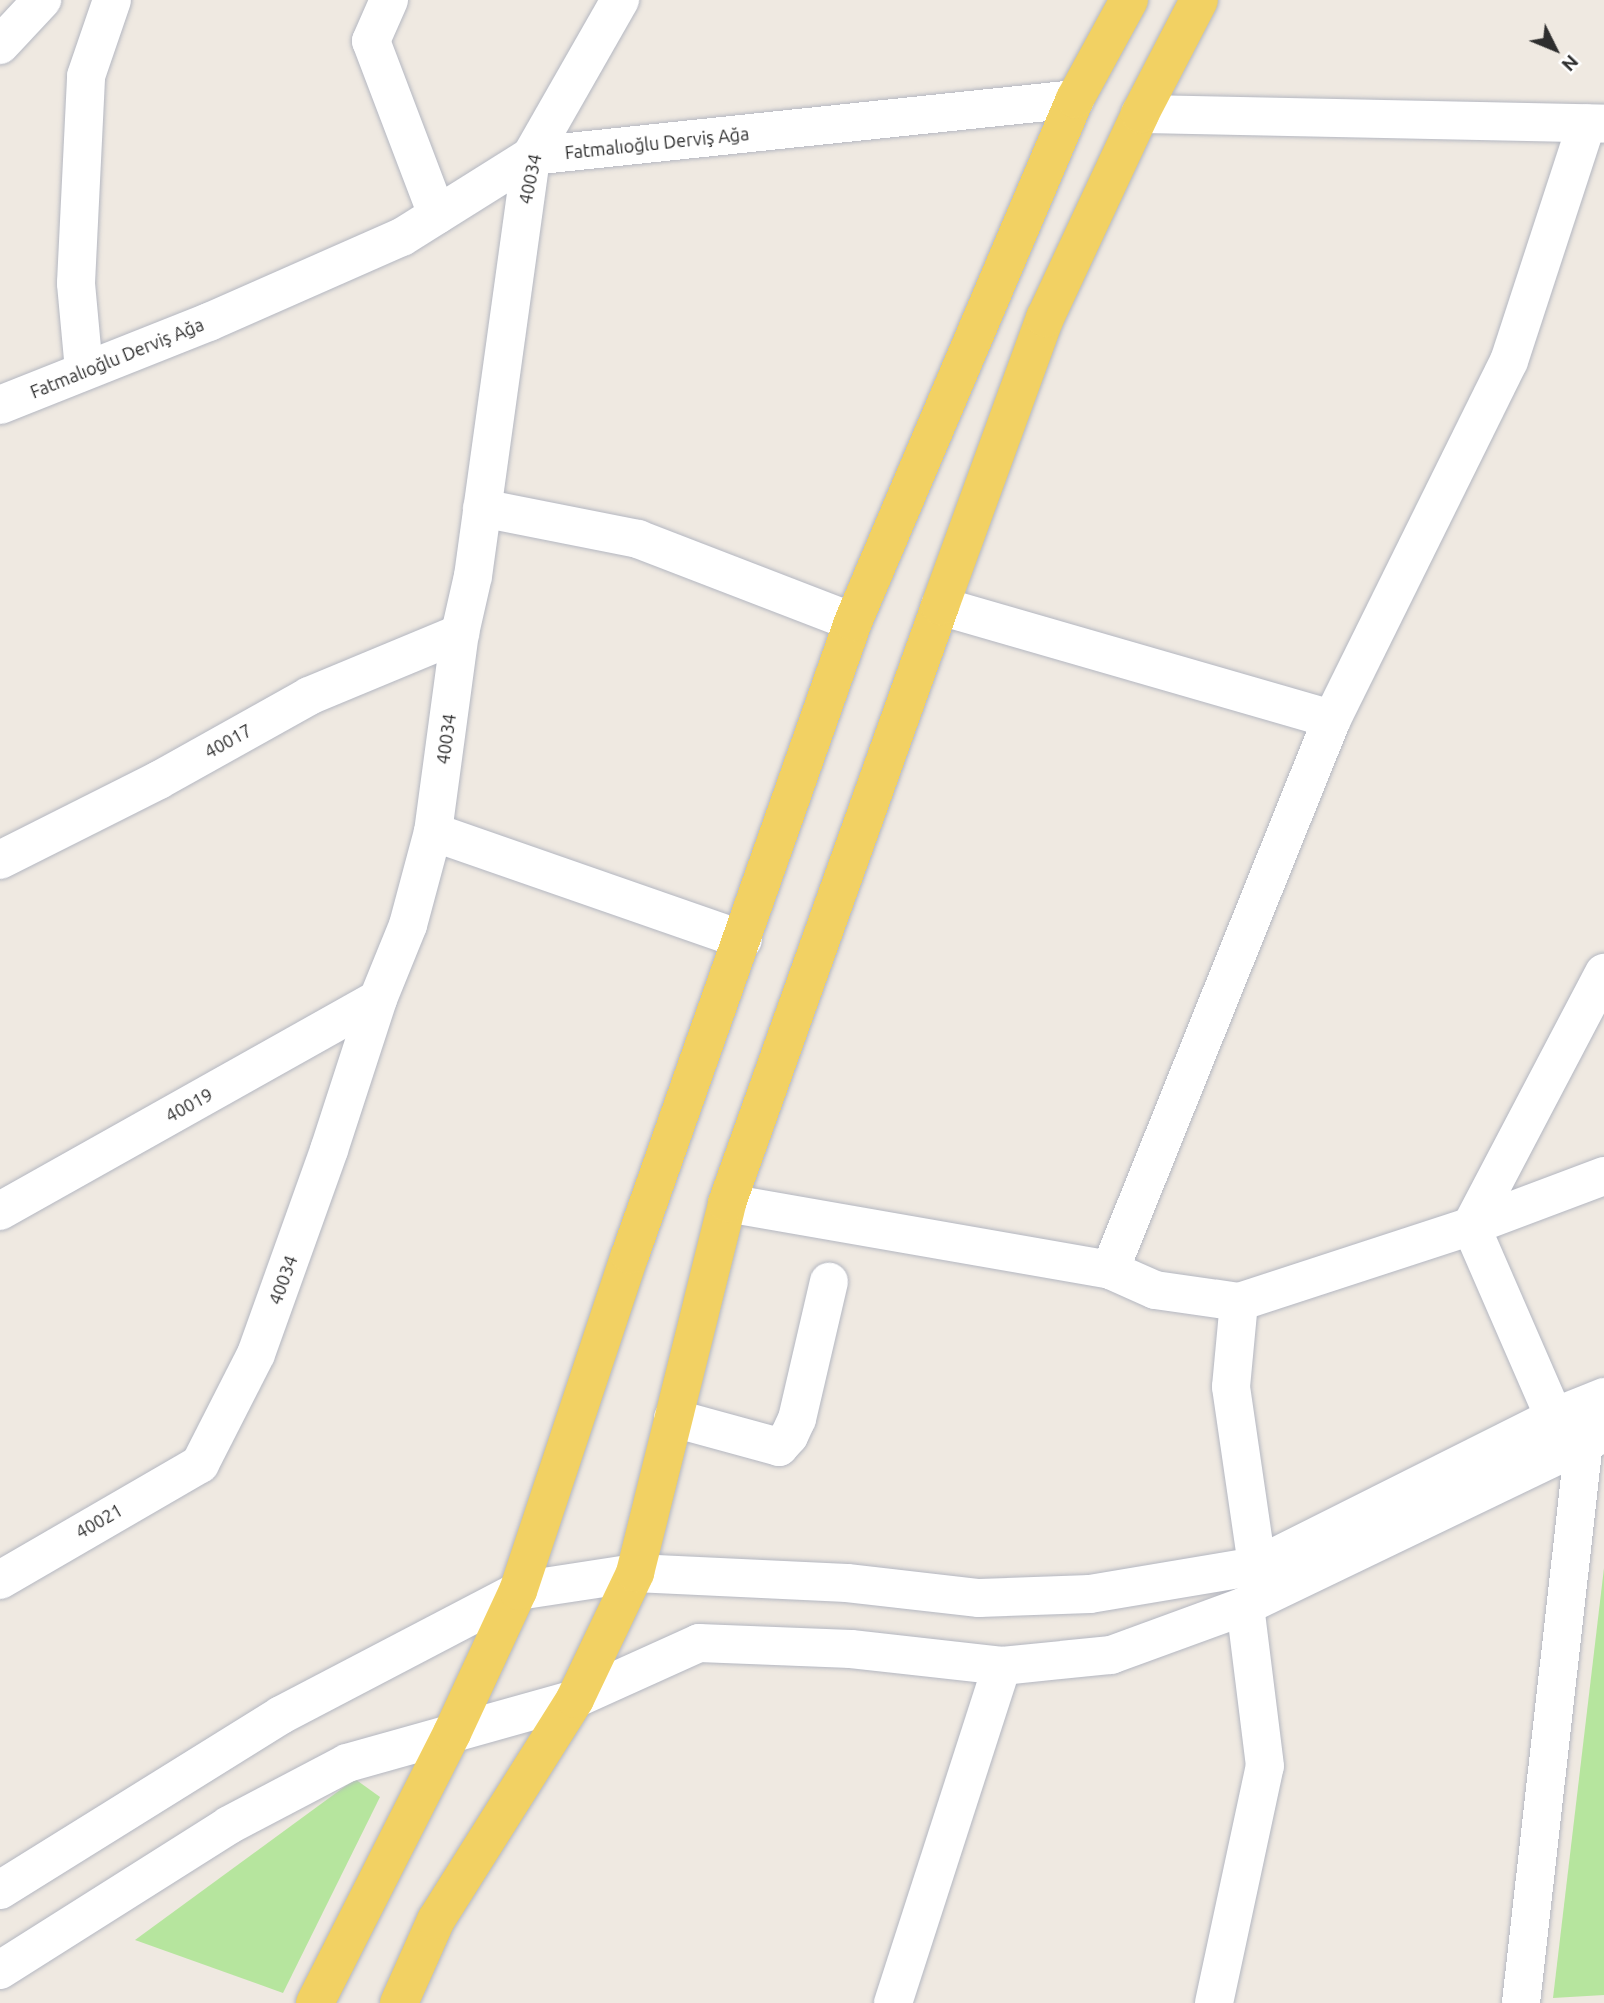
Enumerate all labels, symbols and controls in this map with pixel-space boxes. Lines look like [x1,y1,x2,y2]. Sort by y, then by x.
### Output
north arrow [1520,14,1590,84]
text: N [1557,51,1583,76]
street label: Fatmalıoğlu Derviş Ağa [564,123,750,163]
street label: 40034 [514,152,546,206]
street label: Fatmalıoğlu Derviş Ağa [27,313,207,403]
street label: 40034 [432,712,460,766]
street label: 40017 [201,719,255,763]
street label: 40019 [162,1083,216,1127]
street label: 40034 [264,1252,302,1308]
street label: 40021 [72,1499,126,1543]

